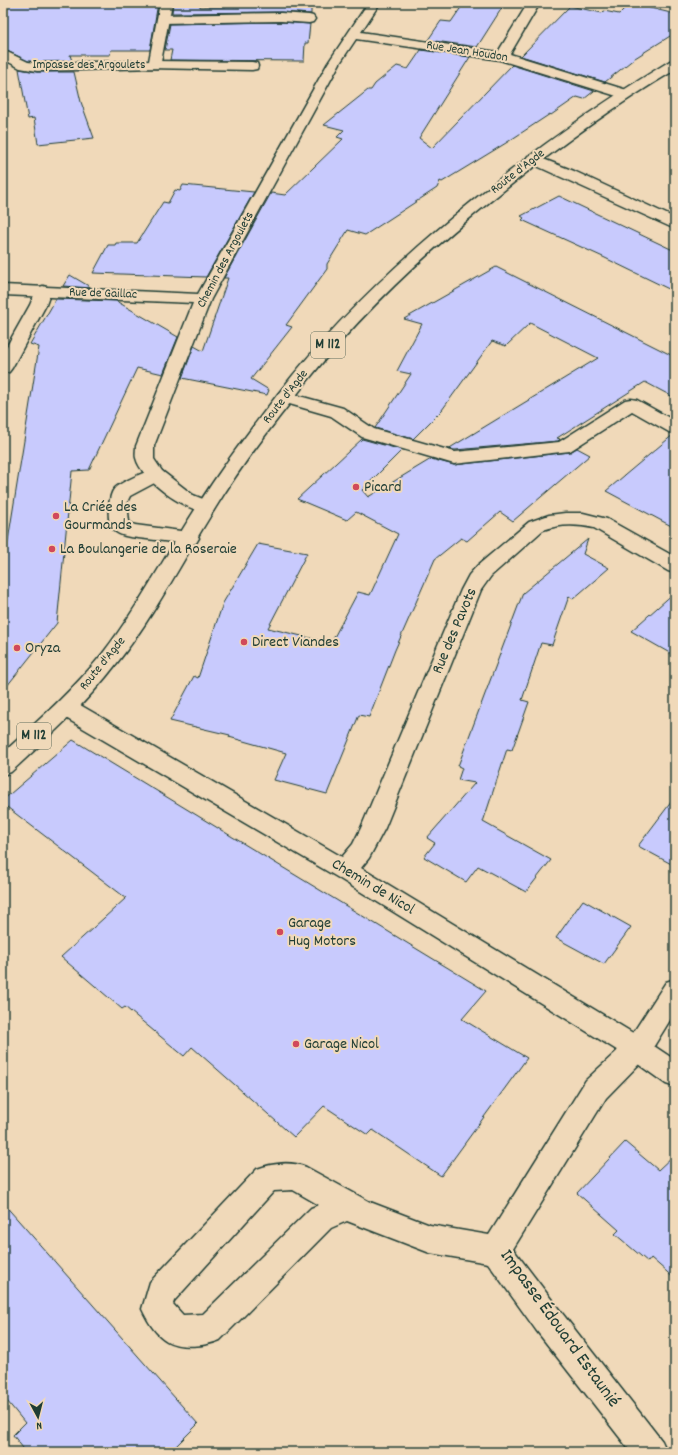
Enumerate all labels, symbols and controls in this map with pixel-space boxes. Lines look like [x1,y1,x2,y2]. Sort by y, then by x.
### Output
street label: Rue Jean Houdon [425,36,509,68]
street label: Impasse des Argoulets [32,56,146,75]
street label: Route d'Agde [487,144,549,199]
street label: Chemin des Argoulets [193,208,259,312]
street label: Rue de Gaillac [69,283,137,305]
road number: M 112 [311,332,345,358]
street label: Route d'Agde [259,366,314,428]
place label: Picard [364,476,402,499]
marker: Picard [351,482,361,492]
place label: La Criée des Gourmands [64,496,138,537]
marker: La Criée des Gourmands [51,511,61,521]
place label: La Boulangerie de la Roseraie [60,538,237,561]
marker: La Boulangerie de la Roseraie [47,544,57,554]
street label: Rue des Pavots [427,584,484,678]
place label: Direct Viandes [252,631,339,654]
street label: Route d'Agde [75,633,131,695]
place label: Oryza [25,637,61,660]
marker: Direct Viandes [239,637,249,647]
marker: Oryza [12,643,22,653]
road number: M 112 [17,723,51,749]
street label: Chemin de Nicol [327,853,419,921]
place label: Garage Hug Motors [288,912,356,953]
marker: Garage Hug Motors [275,927,285,937]
place label: Garage Nicol [304,1033,379,1056]
marker: Garage Nicol [291,1039,301,1049]
street label: Impasse Édouard Estaunié [492,1244,626,1414]
north arrow [18,1397,58,1437]
text: N [35,1417,43,1433]

